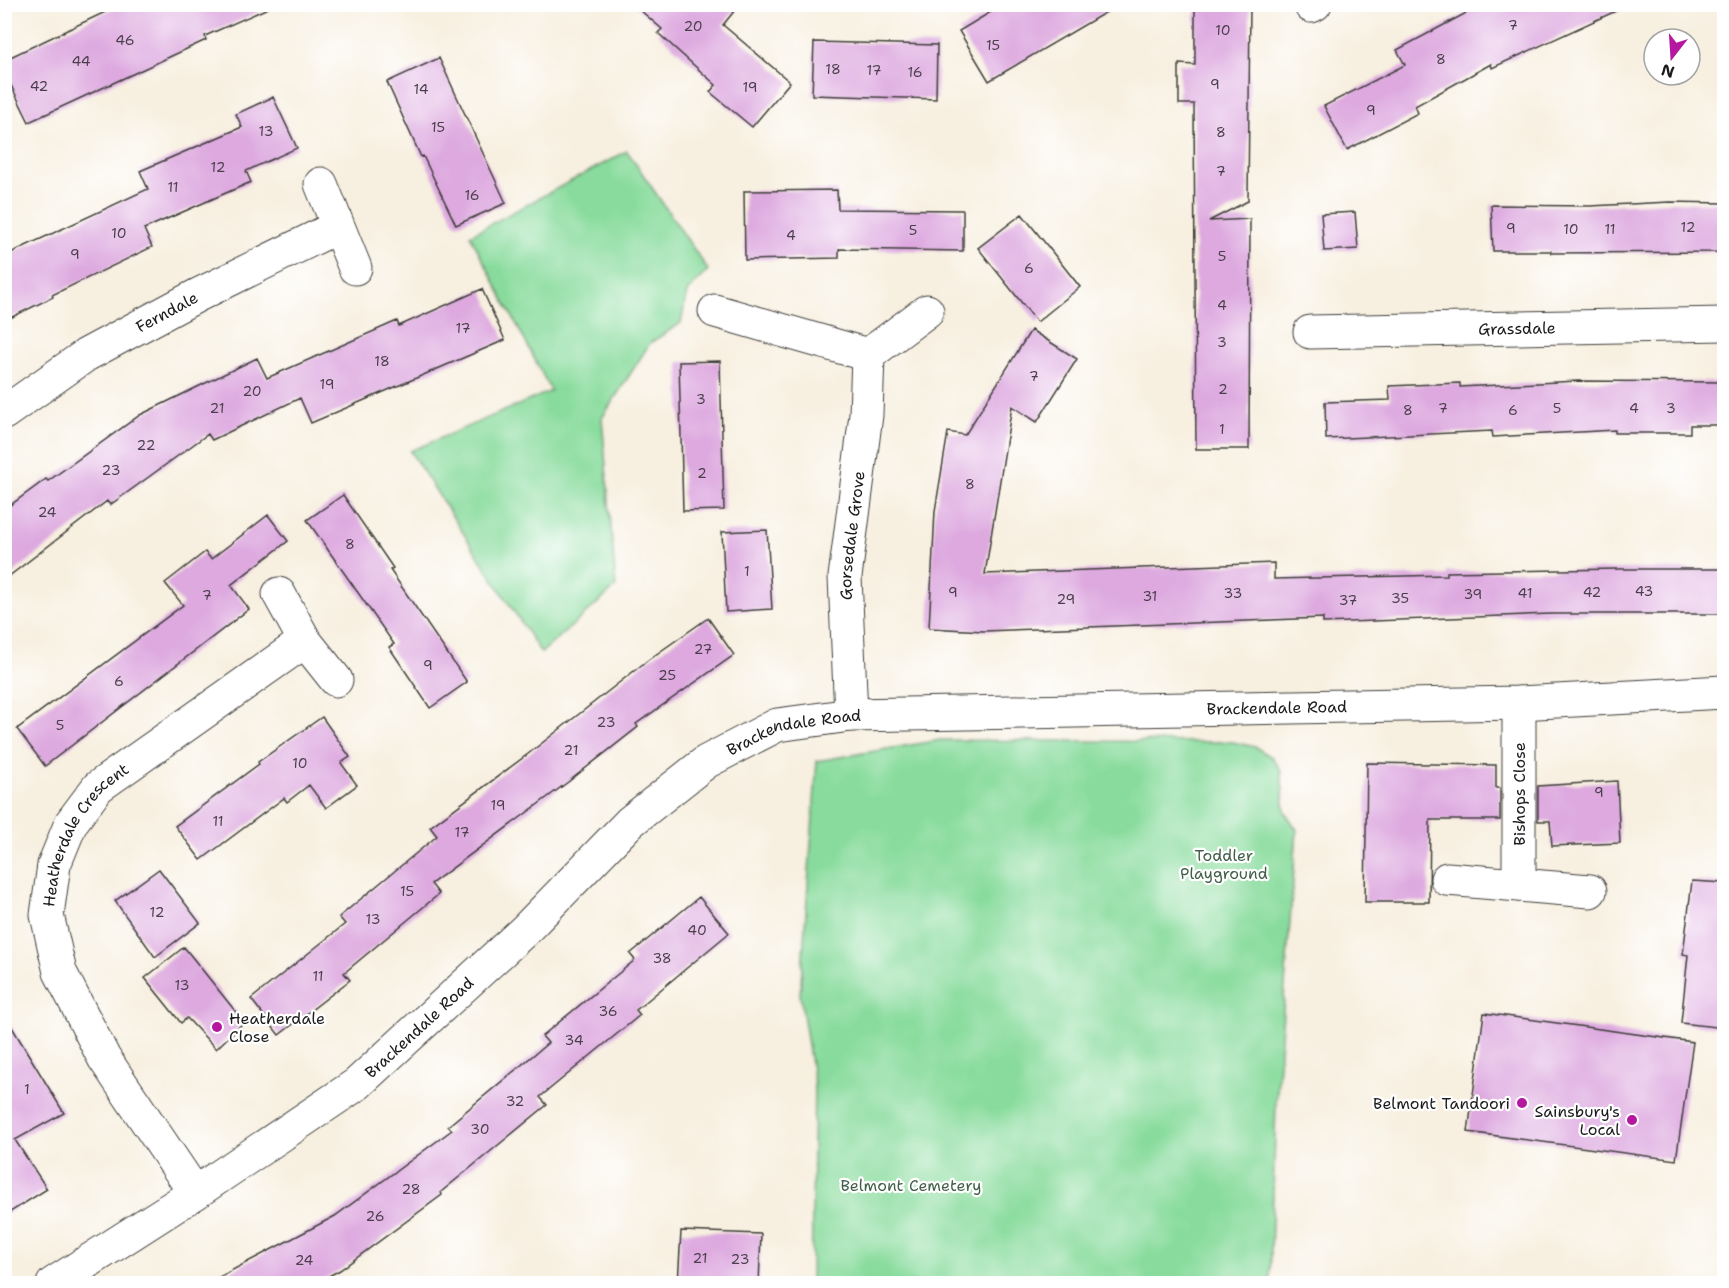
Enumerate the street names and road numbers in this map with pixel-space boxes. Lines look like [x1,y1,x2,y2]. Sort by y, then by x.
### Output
street label: Ferndale [132,287,201,337]
street label: Grassdale [1478,317,1556,339]
street label: Gorsedale Grove [834,470,869,601]
street label: Brackendale Road [1207,696,1347,719]
street label: Brackendale Road [723,704,861,760]
street label: Bishops Close [1509,742,1530,846]
street label: Heatherdale Crescent [38,758,133,908]
street label: Brackendale Road [360,972,478,1082]

